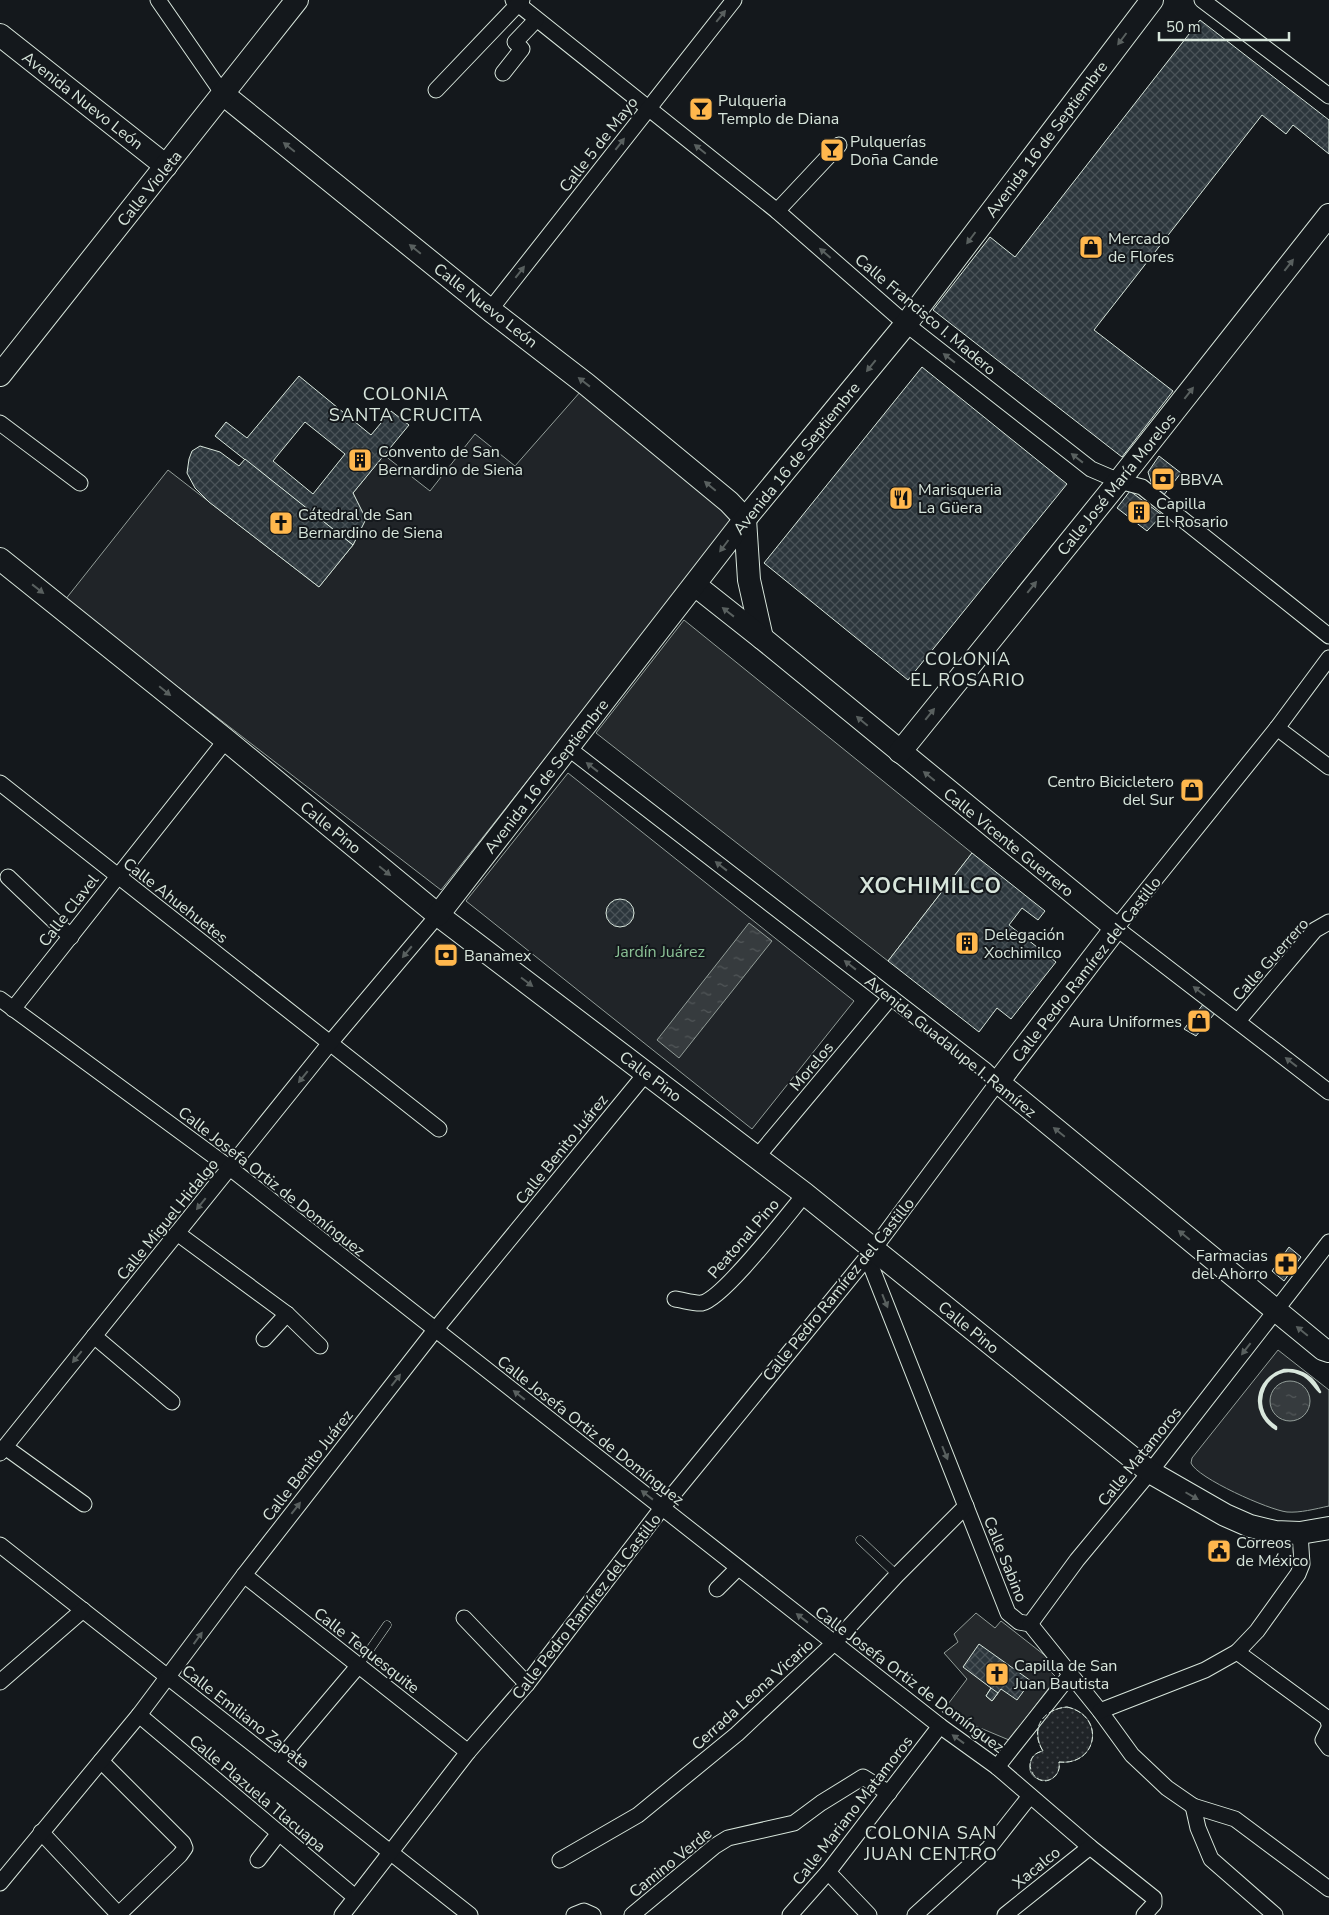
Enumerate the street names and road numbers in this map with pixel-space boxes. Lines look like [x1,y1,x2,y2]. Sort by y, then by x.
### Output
street label: Avenida Nuevo León [17,47,147,155]
street label: Avenida 16 de Septiembre [981,57,1113,222]
street label: Calle 5 de Mayo [554,92,643,197]
street label: Calle Violeta [112,146,187,231]
street label: Calle Francisco I. Madero [850,249,1001,381]
street label: Calle Nuevo León [429,258,542,353]
street label: Avenida 16 de Septiembre [728,378,865,540]
street label: Calle José María Morelos [1052,409,1181,561]
street label: Avenida 16 de Septiembre [479,695,614,858]
street label: Calle Vicente Guerrero [938,783,1078,902]
street label: Calle Pino [295,796,366,859]
street label: Calle Ahuehuetes [118,853,232,949]
street label: Calle Clavel [34,870,104,951]
street label: Calle Pedro Ramírez del Castillo [1007,872,1166,1067]
street label: Calle Guerrero [1228,913,1314,1006]
street label: Avenida Guadalupe I. Ramírez [860,971,1041,1123]
street label: Morelos [785,1037,839,1096]
street label: Calle Pino [615,1046,686,1108]
street label: Calle Benito Juárez [510,1090,613,1209]
street label: Calle Josefa Ortiz de Domínguez [173,1102,370,1262]
street label: Calle Miguel Hidalgo [112,1154,224,1285]
street label: Calle Pedro Ramírez del Castillo [758,1193,920,1386]
street label: Peatonal Pino [703,1194,785,1283]
street label: Calle Pino [933,1296,1004,1359]
street label: Calle Josefa Ortiz de Domínguez [492,1351,689,1511]
street label: Calle Matamoros [1093,1402,1187,1511]
street label: Calle Benito Juárez [257,1405,358,1526]
street label: Calle Pedro Ramírez del Castillo [507,1509,666,1704]
street label: Calle Sabino [978,1513,1032,1605]
street label: Calle Josefa Ortiz de Domínguez [810,1601,1009,1758]
street label: Calle Tequesquite [309,1603,424,1699]
street label: Cerrada Leona Vicario [687,1634,818,1755]
street label: Calle Emiliano Zapata [177,1660,314,1774]
street label: Calle Plazuela Tlacuapa [184,1730,330,1858]
street label: Calle Mariano Matamoros [787,1731,918,1890]
street label: Camino Verde [625,1823,717,1903]
street label: Xacalco [1008,1842,1065,1894]

